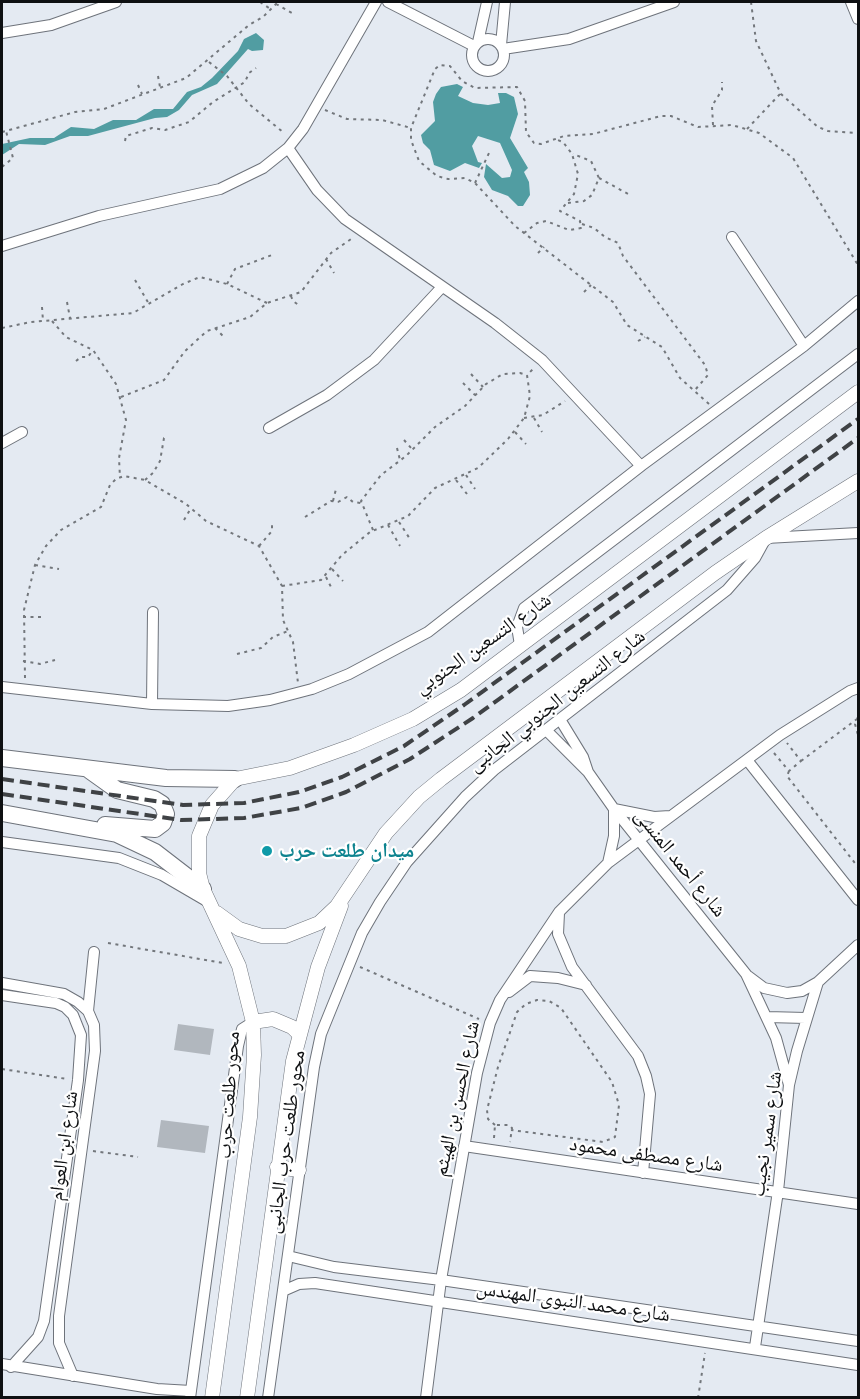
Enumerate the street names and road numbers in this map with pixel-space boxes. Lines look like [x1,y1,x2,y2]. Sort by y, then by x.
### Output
street label: شارع التسعين الجنوبي [410,588,556,700]
street label: شارع التسعين الجنوبي الجانبى [464,624,650,778]
street label: شارع أحمد المنسى [629,804,731,922]
street label: شارع الحسن بن الهيثم [429,1019,485,1179]
street label: محور طلعت حرب [213,1030,245,1160]
street label: محور طلعت حرب الجانبى [261,1049,311,1235]
street label: شارع سمير نجيب [746,1070,788,1198]
street label: شارع ابن العوام [44,1090,84,1202]
street label: شارع مصطفى محمود [568,1132,724,1178]
street label: شارع محمد النبوى المهندس [475,1277,671,1327]

